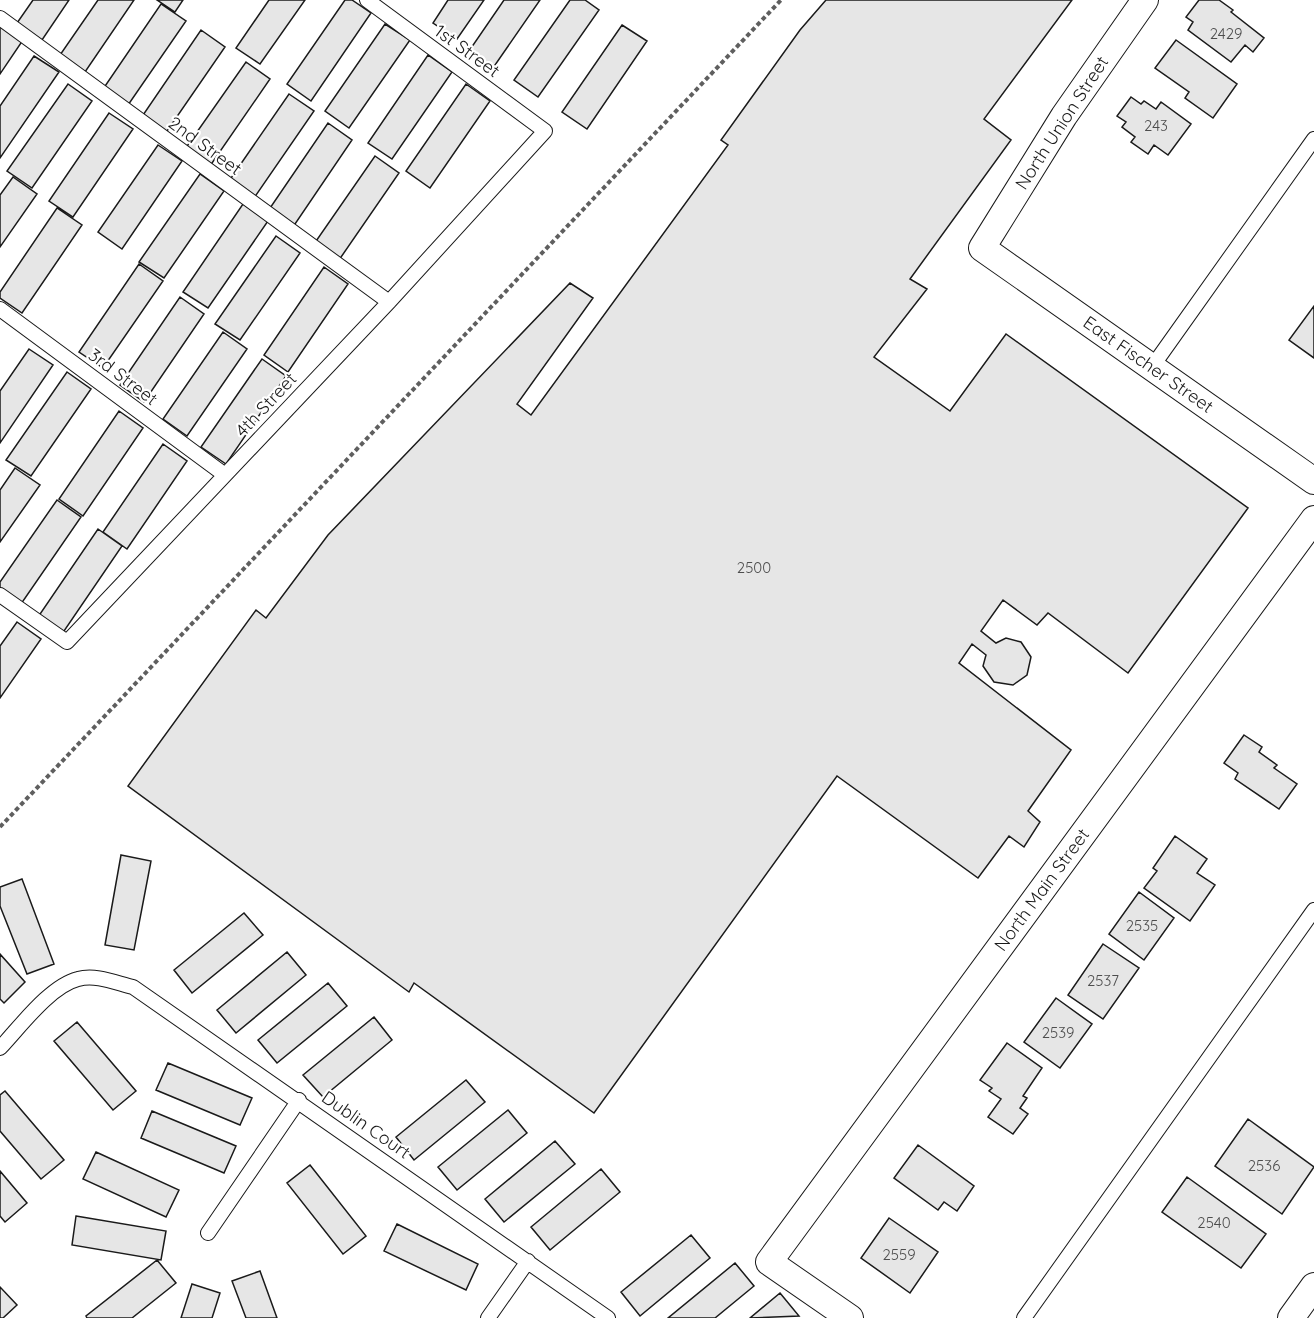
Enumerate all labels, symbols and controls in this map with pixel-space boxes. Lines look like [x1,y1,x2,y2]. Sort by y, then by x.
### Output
street label: 1st Street [430,19,505,82]
house number: 2429 [1210,24,1242,43]
street label: North Union Street [1010,52,1113,194]
street label: 2nd Street [164,111,247,180]
house number: 243 [1144,116,1168,135]
street label: East Fischer Street [1079,311,1218,418]
street label: 3rd Street [84,343,163,410]
street label: 4th Street [230,368,301,442]
house number: 2500 [737,558,771,577]
street label: North Main Street [989,824,1094,955]
house number: 2535 [1126,916,1158,935]
house number: 2537 [1087,971,1119,990]
house number: 2539 [1042,1023,1074,1042]
street label: Dublin Court [317,1086,415,1164]
house number: 2536 [1248,1156,1280,1175]
house number: 2540 [1197,1213,1231,1232]
house number: 2559 [882,1245,916,1264]

